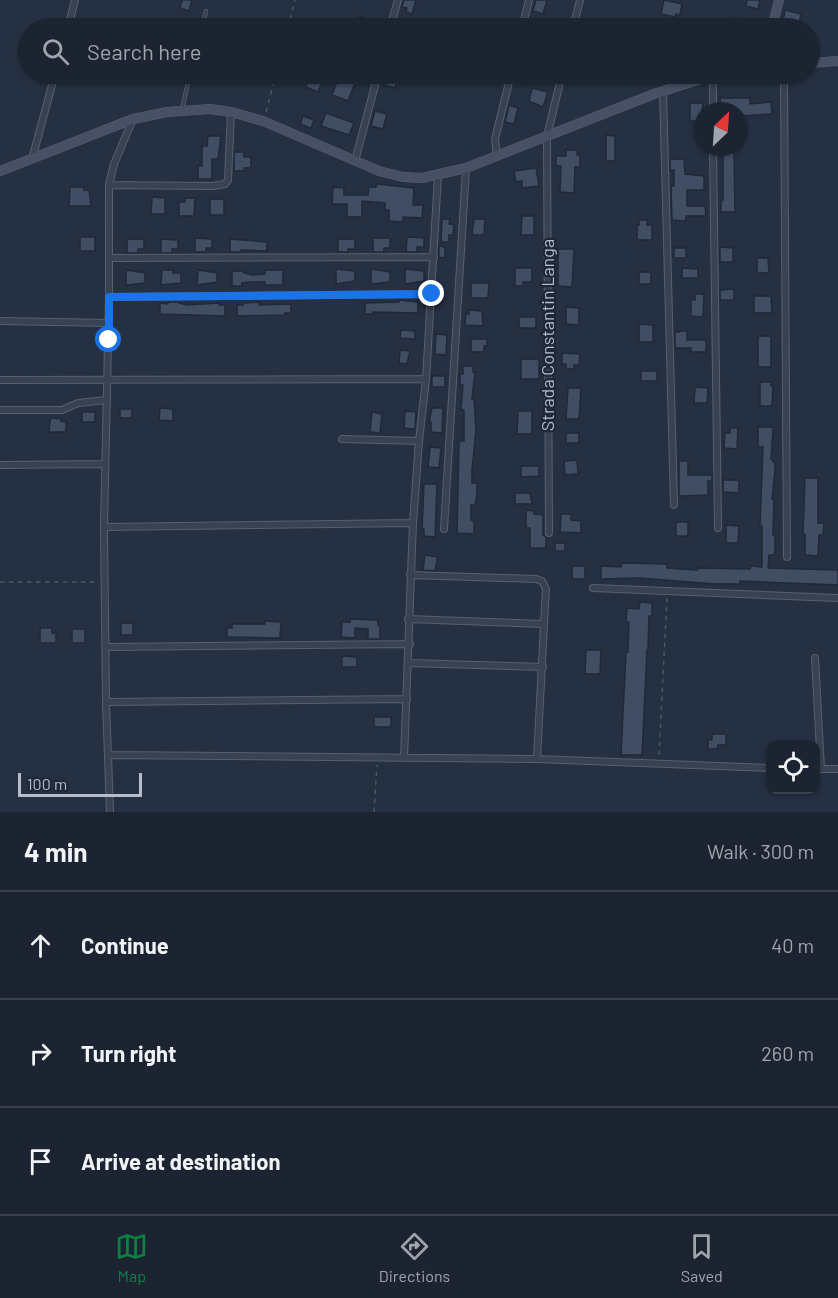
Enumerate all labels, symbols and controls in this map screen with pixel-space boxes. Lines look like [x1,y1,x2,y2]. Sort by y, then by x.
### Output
search box [18,18,820,84]
icon: search [39,35,72,68]
text: Search here [87,38,201,64]
north arrow [694,102,748,156]
street label: Strada Constantin Langa [536,239,558,431]
route end [418,280,444,306]
route start [95,326,121,352]
map controls [766,740,820,794]
button: locate [766,740,820,794]
scale bar [18,770,142,798]
text: 100 m [27,774,67,793]
text: 4 min [24,836,88,867]
text: Walk · 300 m [707,839,814,863]
icon: ahead [24,929,57,962]
text: Continue [81,932,169,958]
text: 40 m [771,933,814,957]
icon: right [24,1037,57,1070]
text: Turn right [81,1040,176,1066]
text: 260 m [761,1041,814,1065]
icon: arrive [24,1145,57,1178]
text: Arrive at destination [81,1148,280,1174]
tab: Map [115,1230,148,1285]
tab: Directions [379,1230,450,1285]
tab: Saved [681,1230,723,1285]

